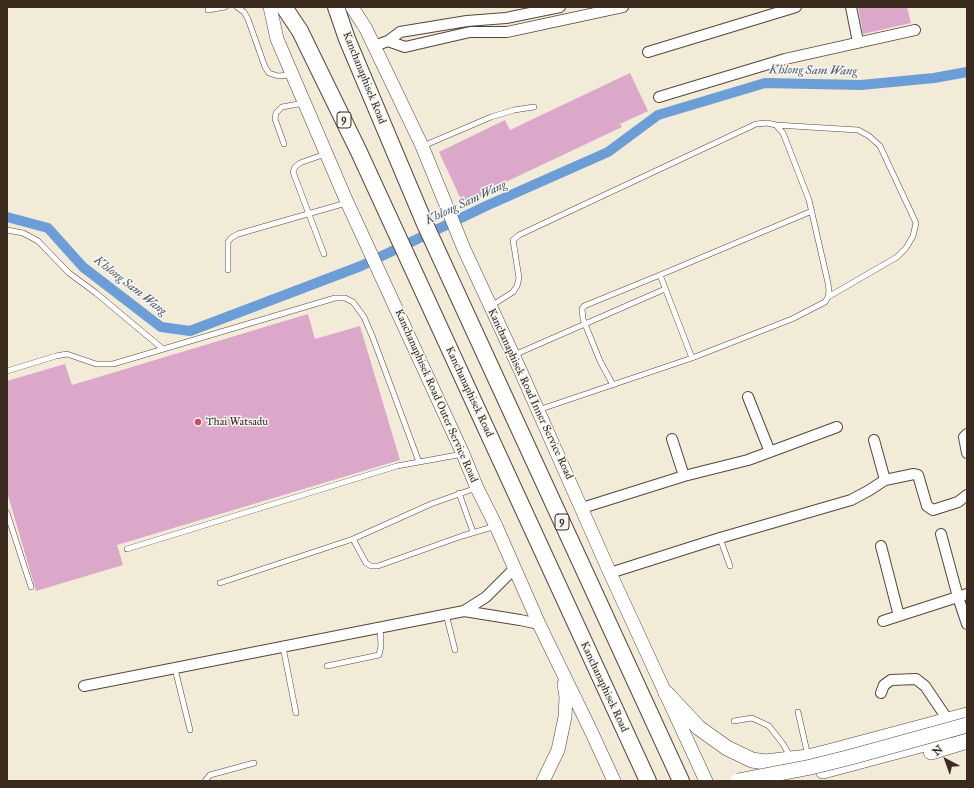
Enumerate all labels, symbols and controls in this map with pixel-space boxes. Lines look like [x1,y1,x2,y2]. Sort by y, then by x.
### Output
street label: Kanchanaphisek Road [339,30,389,126]
water label: Khlong Sam Wang [769,63,857,79]
road number: 9 [337,112,351,128]
water label: Khlong Sam Wang [423,178,509,228]
water label: Khlong Sam Wang [91,253,169,319]
street label: Kanchanaphisek Road Inner Service Road [485,306,575,482]
street label: Kanchanaphisek Road Outer Service Road [392,307,480,485]
street label: Kanchanaphisek Road [442,345,496,439]
place label: Thai Watsadu [206,415,268,429]
marker: Thai Watsadu [193,417,203,427]
road number: 9 [555,514,569,530]
street label: Kanchanaphisek Road [577,640,631,734]
north arrow [926,740,966,780]
text: N [930,743,946,759]

